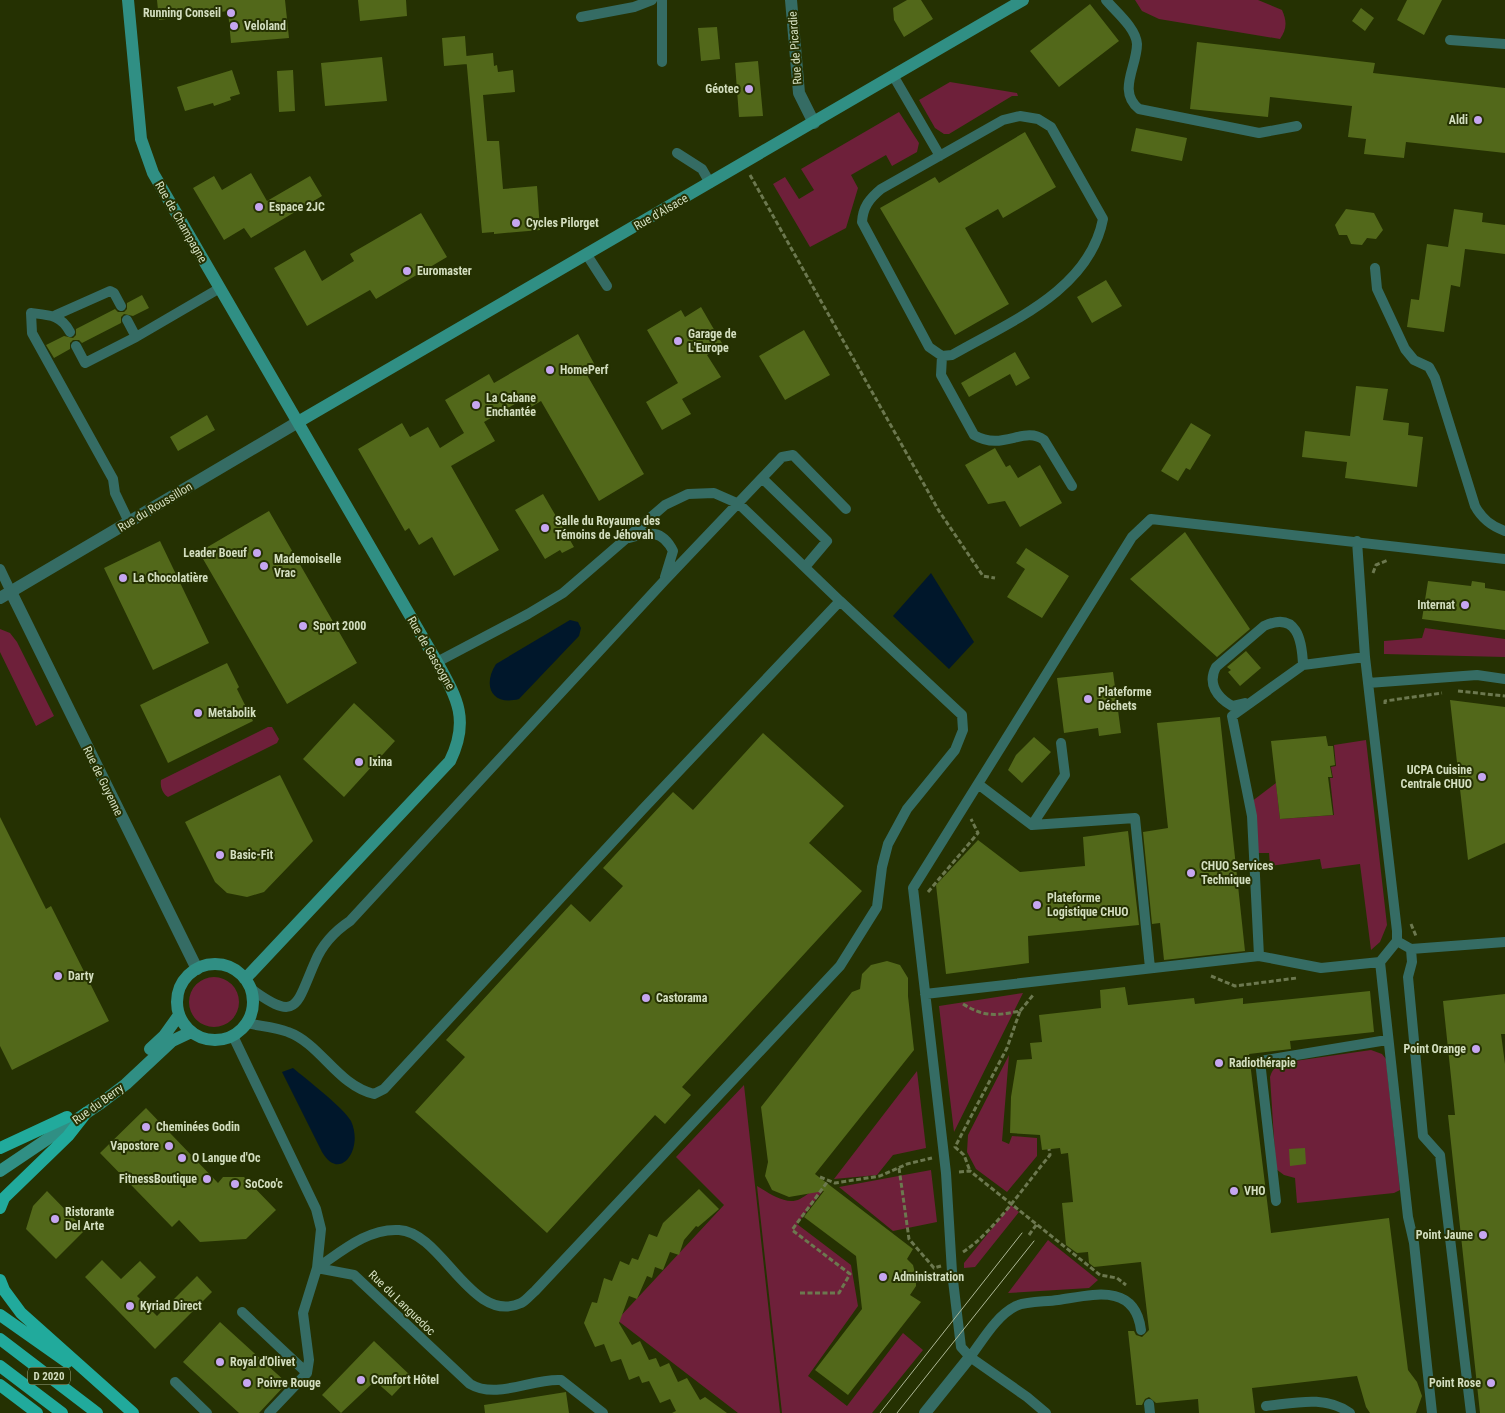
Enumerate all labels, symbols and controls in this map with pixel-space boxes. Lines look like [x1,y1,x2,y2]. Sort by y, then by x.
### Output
place label: Running Conseil [143,6,221,20]
marker: Running Conseil [225,7,237,19]
street label: Rue de Picardie [785,11,805,85]
place label: Veloland [244,19,286,33]
marker: Veloland [228,20,240,32]
place label: Géotec [705,82,739,96]
marker: Géotec [743,83,755,95]
place label: Aldi [1449,113,1468,127]
marker: Aldi [1472,114,1484,126]
street label: Rue de Champagne [152,179,210,265]
street label: Rue d'Alsace [632,191,691,233]
place label: Espace 2JC [269,200,325,214]
marker: Espace 2JC [253,201,265,213]
place label: Cycles Pilorget [526,216,599,230]
marker: Cycles Pilorget [510,217,522,229]
place label: Euromaster [417,264,472,278]
marker: Euromaster [401,265,413,277]
place label: Garage de L'Europe [688,327,737,355]
marker: Garage de L'Europe [672,335,684,347]
place label: HomePerf [560,363,609,377]
marker: HomePerf [544,364,556,376]
place label: La Cabane Enchantée [486,391,536,419]
marker: La Cabane Enchantée [470,399,482,411]
street label: Rue du Roussillon [115,479,195,535]
place label: Salle du Royaume des Témoins de Jéhovah [555,514,661,542]
marker: Salle du Royaume des Témoins de Jéhovah [539,522,551,534]
place label: Leader Boeuf [183,546,247,560]
marker: Leader Boeuf [251,547,263,559]
place label: Mademoiselle Vrac [274,552,342,580]
marker: Mademoiselle Vrac [258,560,270,572]
place label: La Chocolatière [133,571,208,585]
marker: La Chocolatière [117,572,129,584]
place label: Internat [1417,598,1455,612]
marker: Internat [1459,599,1471,611]
street label: Rue de Gascogne [404,614,458,692]
place label: Sport 2000 [313,619,366,633]
marker: Sport 2000 [297,620,309,632]
place label: Plateforme Déchets [1098,685,1152,713]
marker: Plateforme Déchets [1082,693,1094,705]
place label: Metabolik [208,706,256,720]
marker: Metabolik [192,707,204,719]
street label: Rue de Guyenne [80,744,126,818]
place label: Ixina [369,755,393,769]
marker: Ixina [353,756,365,768]
place label: UCPA Cuisine Centrale CHUO [1401,763,1472,791]
marker: UCPA Cuisine Centrale CHUO [1476,771,1488,783]
place label: Basic-Fit [230,848,273,862]
marker: Basic-Fit [214,849,226,861]
place label: CHUO Services Technique [1201,859,1274,887]
marker: CHUO Services Technique [1185,867,1197,879]
place label: Plateforme Logistique CHUO [1047,891,1129,919]
marker: Plateforme Logistique CHUO [1031,899,1043,911]
place label: Darty [68,969,94,983]
marker: Darty [52,970,64,982]
place label: Castorama [656,991,708,1005]
marker: Castorama [640,992,652,1004]
place label: Point Orange [1404,1042,1466,1056]
marker: Point Orange [1470,1043,1482,1055]
place label: Radiothérapie [1229,1056,1296,1070]
marker: Radiothérapie [1213,1057,1225,1069]
street label: Rue du Berry [70,1081,126,1127]
place label: Cheminées Godin [156,1120,240,1134]
marker: Cheminées Godin [140,1121,152,1133]
place label: Vapostore [110,1139,159,1153]
marker: Vapostore [163,1140,175,1152]
place label: O Langue d'Oc [192,1151,261,1165]
marker: O Langue d'Oc [176,1152,188,1164]
place label: FitnessBoutique [119,1172,197,1186]
marker: FitnessBoutique [201,1173,213,1185]
place label: SoCoo'c [245,1177,283,1191]
marker: SoCoo'c [229,1178,241,1190]
place label: VHO [1244,1184,1266,1198]
marker: VHO [1228,1185,1240,1197]
place label: Ristorante Del Arte [65,1205,115,1233]
marker: Ristorante Del Arte [49,1213,61,1225]
place label: Point Jaune [1416,1228,1473,1242]
marker: Point Jaune [1477,1229,1489,1241]
street label: Rue du Languedoc [366,1268,439,1339]
place label: Administration [893,1270,964,1284]
marker: Administration [877,1271,889,1283]
place label: Kyriad Direct [140,1299,202,1313]
marker: Kyriad Direct [124,1300,136,1312]
place label: Royal d'Olivet [230,1355,295,1369]
marker: Royal d'Olivet [214,1356,226,1368]
road number: D 2020 [28,1368,70,1384]
place label: Comfort Hôtel [371,1373,439,1387]
marker: Comfort Hôtel [355,1374,367,1386]
place label: Poivre Rouge [257,1376,321,1390]
place label: Point Rose [1429,1376,1481,1390]
marker: Poivre Rouge [241,1377,253,1389]
marker: Point Rose [1485,1377,1497,1389]

